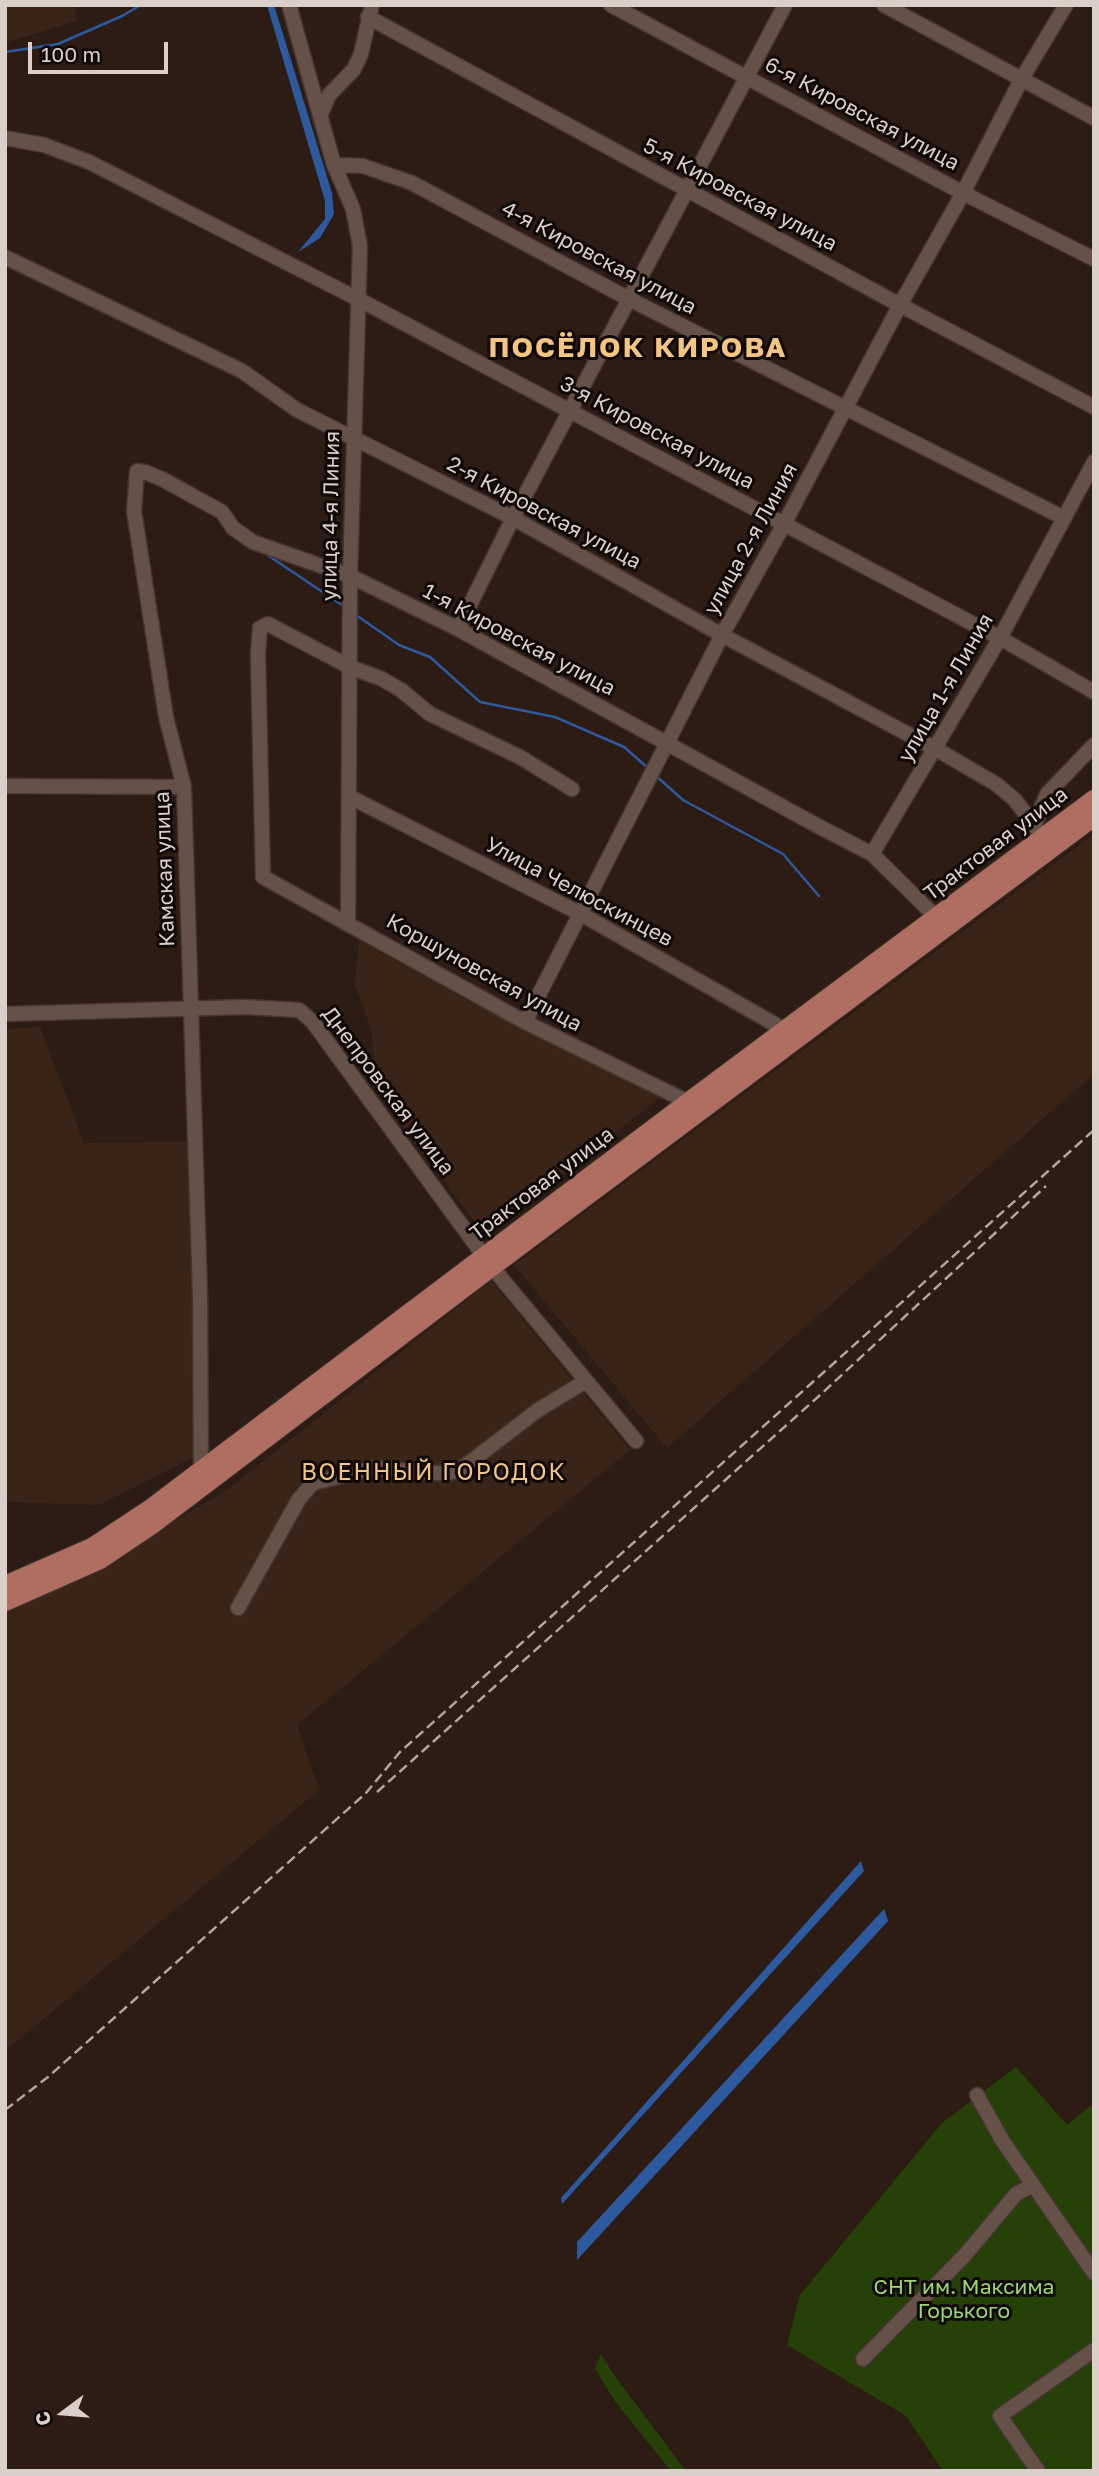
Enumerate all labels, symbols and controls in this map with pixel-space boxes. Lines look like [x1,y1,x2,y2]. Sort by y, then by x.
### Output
scale bar [32,28,172,72]
text: 100 m [41,41,101,67]
street label: 6-я Кировская улица [760,52,964,176]
street label: 5-я Кировская улица [639,133,841,257]
street label: 4-я Кировская улица [497,196,701,320]
district label: ПОСЁЛОК КИРОВА [490,331,786,365]
street label: 3-я Кировская улица [556,371,758,495]
street label: улица 4-я Линия [317,431,345,601]
street label: 2-я Кировская улица [443,451,645,575]
street label: улица 2-я Линия [699,459,803,619]
street label: 1-я Кировская улица [419,579,619,701]
street label: улица 1-я Линия [893,609,999,767]
street label: Трактовая улица [919,782,1073,906]
street label: Камская улица [150,791,180,947]
street label: Улица Челюскинцев [481,832,677,952]
street label: Коршуновская улица [382,909,586,1037]
street label: Днепровская улица [316,1002,460,1180]
street label: Трактовая улица [465,1122,619,1246]
district label: ВОЕННЫЙ ГОРОДОК [303,1459,565,1487]
park label: СНТ им. Максима Горького [874,2274,1054,2324]
north arrow [28,2378,98,2448]
text: С [29,2409,55,2429]

